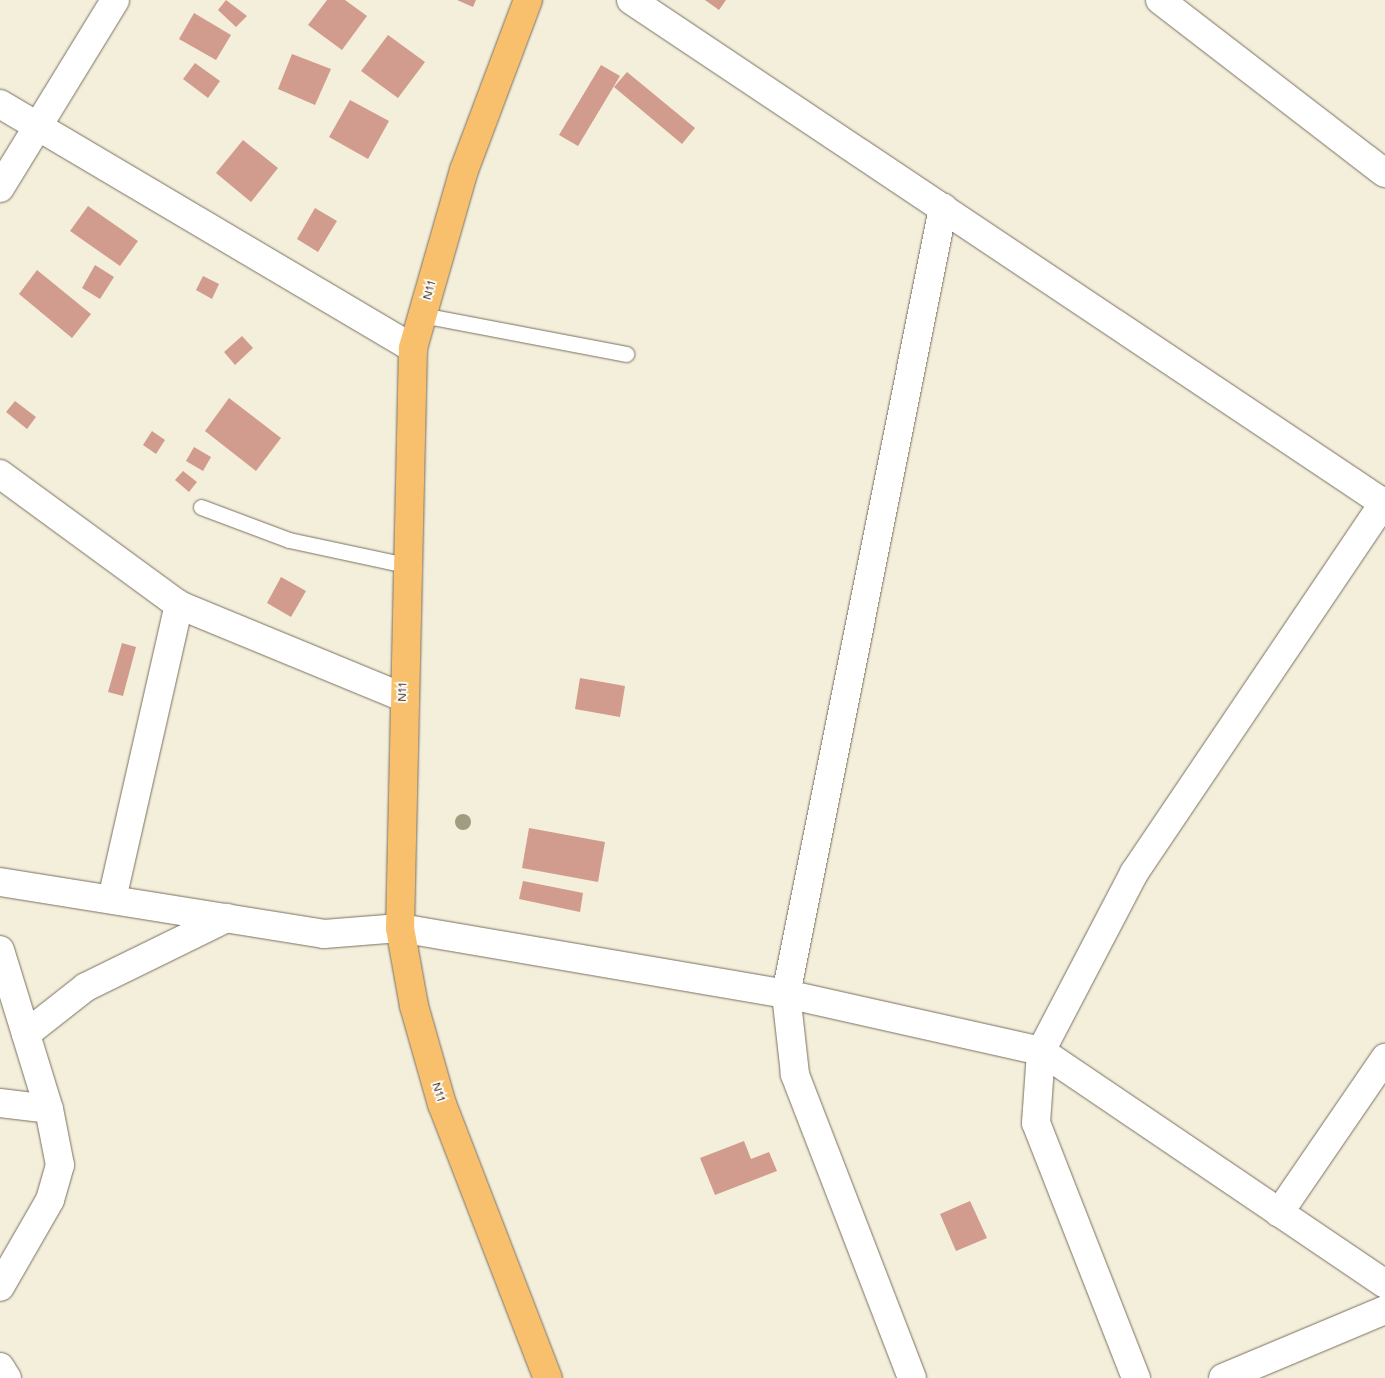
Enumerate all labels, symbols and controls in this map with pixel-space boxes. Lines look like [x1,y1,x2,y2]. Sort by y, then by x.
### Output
street label: N11 [419,279,439,301]
street label: N11 [394,682,410,702]
street label: N11 [429,1081,449,1103]

